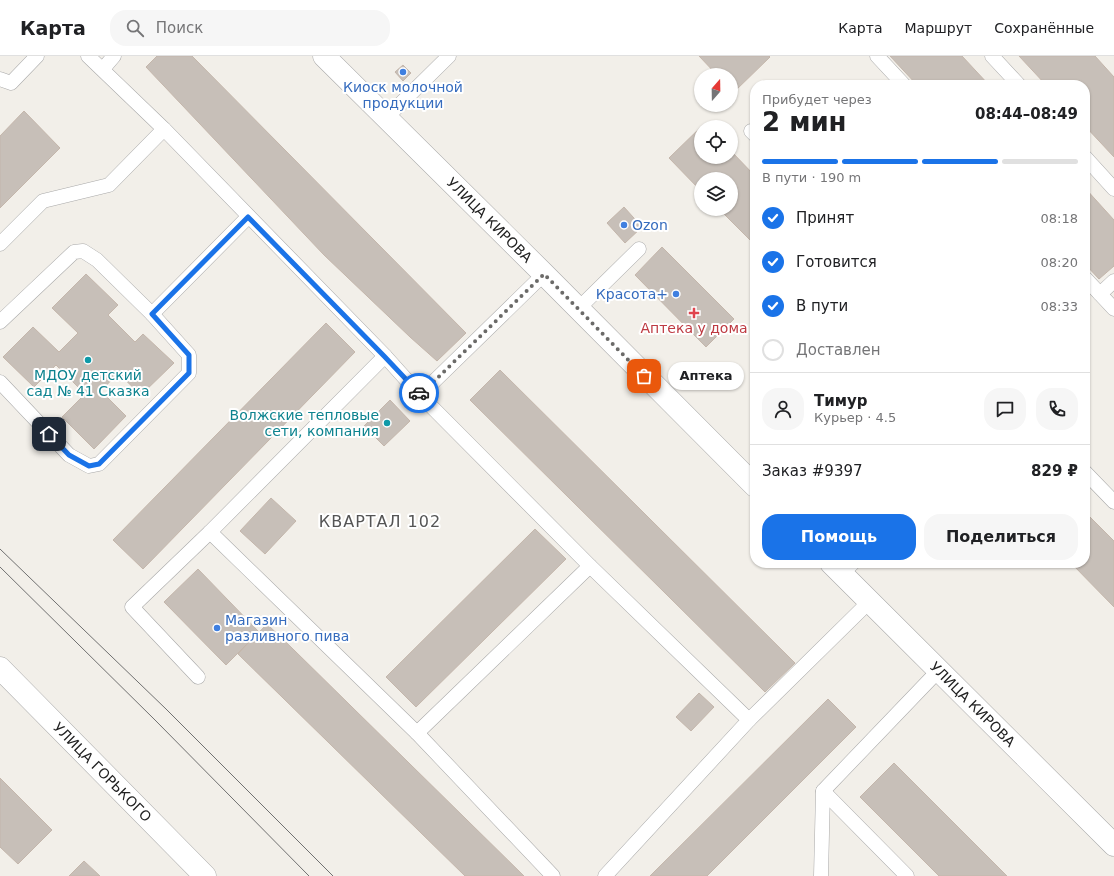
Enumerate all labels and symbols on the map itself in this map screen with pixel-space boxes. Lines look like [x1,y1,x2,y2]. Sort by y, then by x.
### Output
marker: Киоск молочной продукции [398,67,408,77]
north arrow [694,68,738,112]
place label: Киоск молочной продукции [343,79,463,111]
street label: УЛИЦА КИРОВА [444,174,536,266]
place label: Ozon [632,217,668,233]
marker: Ozon [619,220,629,230]
place label: Красота+ [596,286,668,302]
marker: Красота+ [671,289,681,299]
marker: Аптека у дома [689,308,699,318]
place label: Аптека у дома [640,320,748,336]
marker: МДОУ детский сад № 41 Сказка [83,355,93,365]
pin [627,359,661,393]
callout: Аптека [668,362,744,390]
place label: МДОУ детский сад № 41 Сказка [27,367,149,399]
courier [399,373,439,413]
place label: Волжские тепловые сети, компания [230,407,379,439]
pin [32,417,66,451]
marker: Волжские тепловые сети, компания [382,418,392,428]
district label: КВАРТАЛ 102 [319,512,441,531]
place label: Магазин разливного пива [225,612,349,644]
marker: Магазин разливного пива [212,623,222,633]
street label: УЛИЦА КИРОВА [927,658,1019,750]
street label: УЛИЦА ГОРЬКОГО [50,719,155,825]

